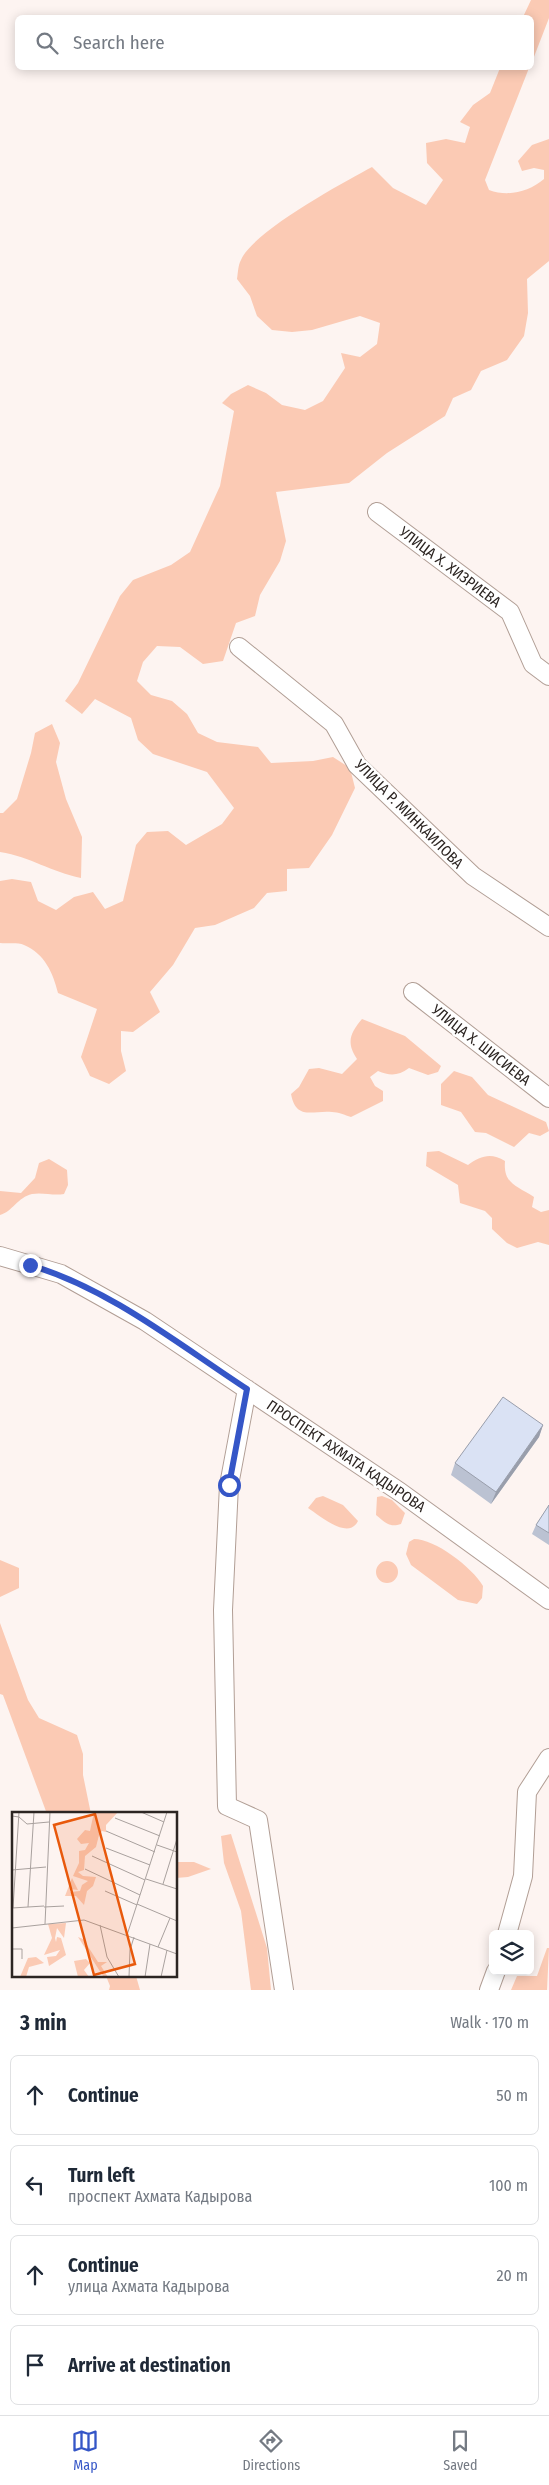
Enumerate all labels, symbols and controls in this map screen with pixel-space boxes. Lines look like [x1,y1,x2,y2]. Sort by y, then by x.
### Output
search box [15,15,534,70]
icon: search [33,29,61,57]
text: Search here [73,31,165,54]
street label: УЛИЦА Х. ХИЗРИЕВА [395,522,505,611]
street label: УЛИЦА Р. МИНКАИЛОВА [350,755,467,872]
street label: УЛИЦА Х. ШИСИЕВА [427,1000,534,1089]
route end [19,1254,42,1277]
street label: ПРОСПЕКТ АХМАТА КАДЫРОВА [263,1396,429,1516]
route start [218,1474,241,1497]
inset map [12,1812,178,1978]
map controls [489,1930,534,1975]
button: layers [489,1930,534,1975]
text: 3 min [20,2010,67,2036]
text: Walk · 170 m [450,2013,529,2032]
icon: ahead [21,2081,49,2109]
text: Continue [68,2084,139,2107]
text: 50 m [496,2086,528,2105]
text: Turn left [68,2164,135,2187]
icon: left [21,2171,49,2199]
text: 100 m [489,2176,528,2195]
text: проспект Ахмата Кадырова [68,2187,252,2206]
text: Continue [68,2254,139,2277]
icon: ahead [21,2261,49,2289]
text: 20 m [497,2266,528,2285]
text: улица Ахмата Кадырова [68,2277,230,2296]
icon: arrive [21,2351,49,2379]
text: Arrive at destination [68,2354,231,2377]
tab: Map [71,2427,99,2474]
tab: Directions [242,2427,300,2474]
tab: Saved [443,2427,478,2474]

